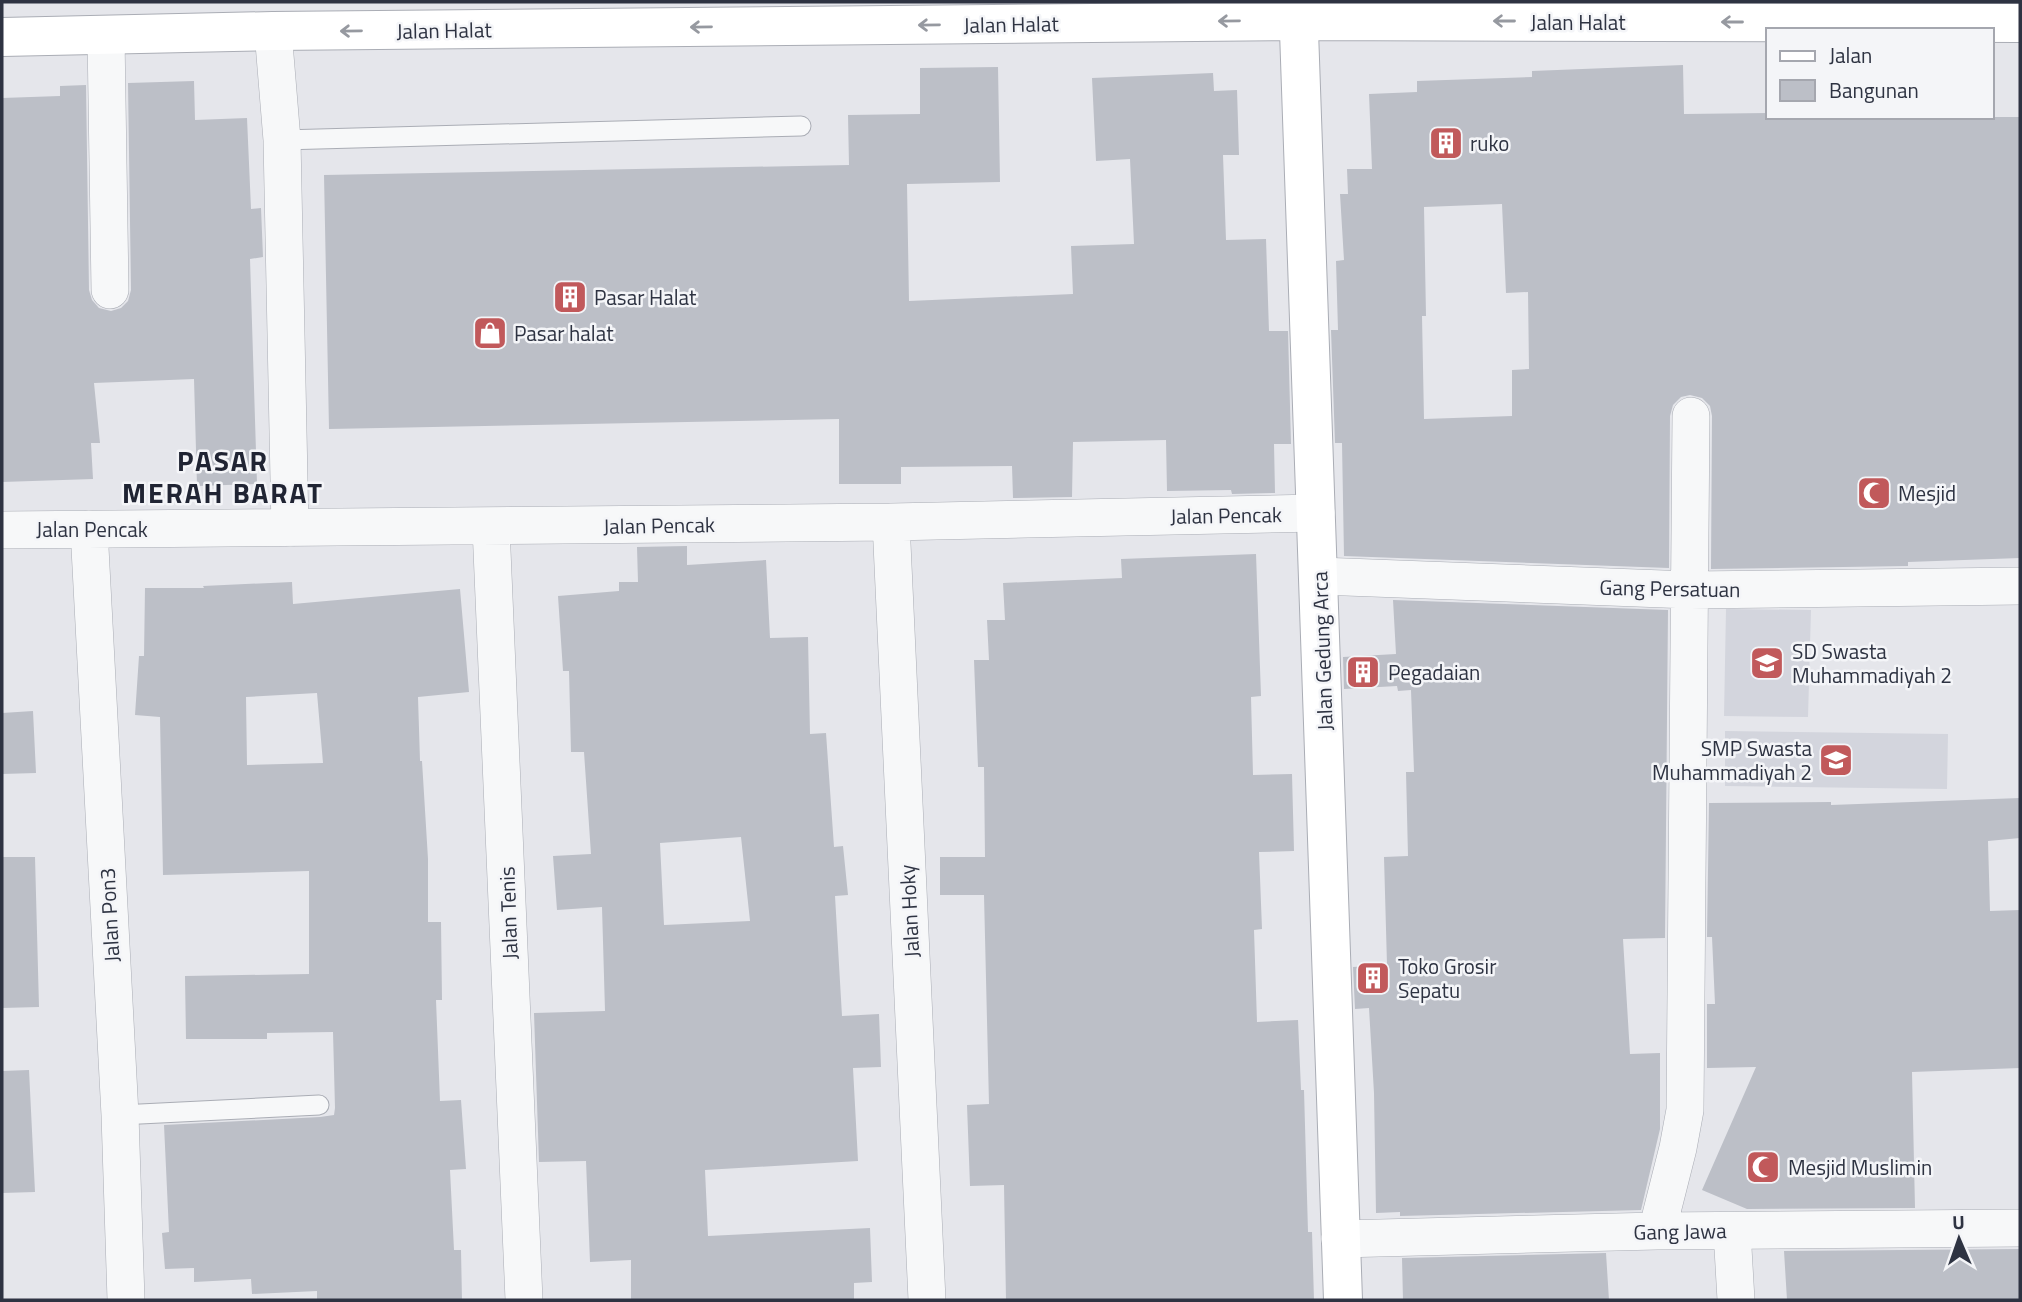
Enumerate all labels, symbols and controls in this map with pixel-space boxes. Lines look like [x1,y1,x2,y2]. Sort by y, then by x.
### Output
street label: Jalan Halat [1530,6,1626,38]
street label: Jalan Halat [963,7,1060,41]
street label: Jalan Halat [396,13,493,47]
one-way arrow [1493,14,1516,28]
one-way arrow [1218,15,1241,28]
one-way arrow [1720,15,1743,29]
one-way arrow [917,18,940,31]
one-way arrow [690,20,713,34]
one-way arrow [340,24,363,37]
legend [1766,28,1994,119]
text: Jalan [1829,39,1872,71]
text: Bangunan [1829,74,1919,106]
building icon: ruko [1427,124,1465,162]
place label: ruko [1470,127,1509,159]
building icon: Pasar Halat [551,278,589,316]
place label: Pasar Halat [594,281,697,313]
shop icon: Pasar halat [471,314,509,352]
place label: Pasar halat [514,317,614,349]
district label: PASAR MERAH BARAT [122,439,324,514]
mosque icon: Mesjid [1855,474,1893,512]
place label: Mesjid [1898,477,1956,509]
street label: Jalan Pencak [1170,498,1282,532]
street label: Jalan Pencak [603,508,715,542]
street label: Jalan Pencak [36,513,148,545]
street label: Jalan Gedung Arca [1303,570,1341,731]
street label: Gang Persatuan [1599,571,1741,605]
place label: SD Swasta Muhammadiyah 2 [1792,635,1952,691]
school or university icon: SD Swasta Muhammadiyah 2 [1748,644,1786,682]
building icon: Pegadaian [1344,653,1382,691]
place label: Pegadaian [1388,656,1480,688]
place label: SMP Swasta Muhammadiyah 2 [1652,732,1812,788]
school or university icon: SMP Swasta Muhammadiyah 2 [1817,741,1855,779]
street label: Jalan Hoky [891,864,927,958]
street label: Jalan Tenis [490,866,526,960]
street label: Jalan Pon3 [91,867,127,963]
place label: Toko Grosir Sepatu [1398,950,1496,1006]
building icon: Toko Grosir Sepatu [1354,959,1392,997]
mosque icon: Mesjid Muslimin [1744,1148,1782,1186]
place label: Mesjid Muslimin [1788,1151,1932,1183]
north arrow [1924,1204,1994,1274]
text: U [1952,1207,1965,1236]
street label: Gang Jawa [1633,1214,1727,1248]

